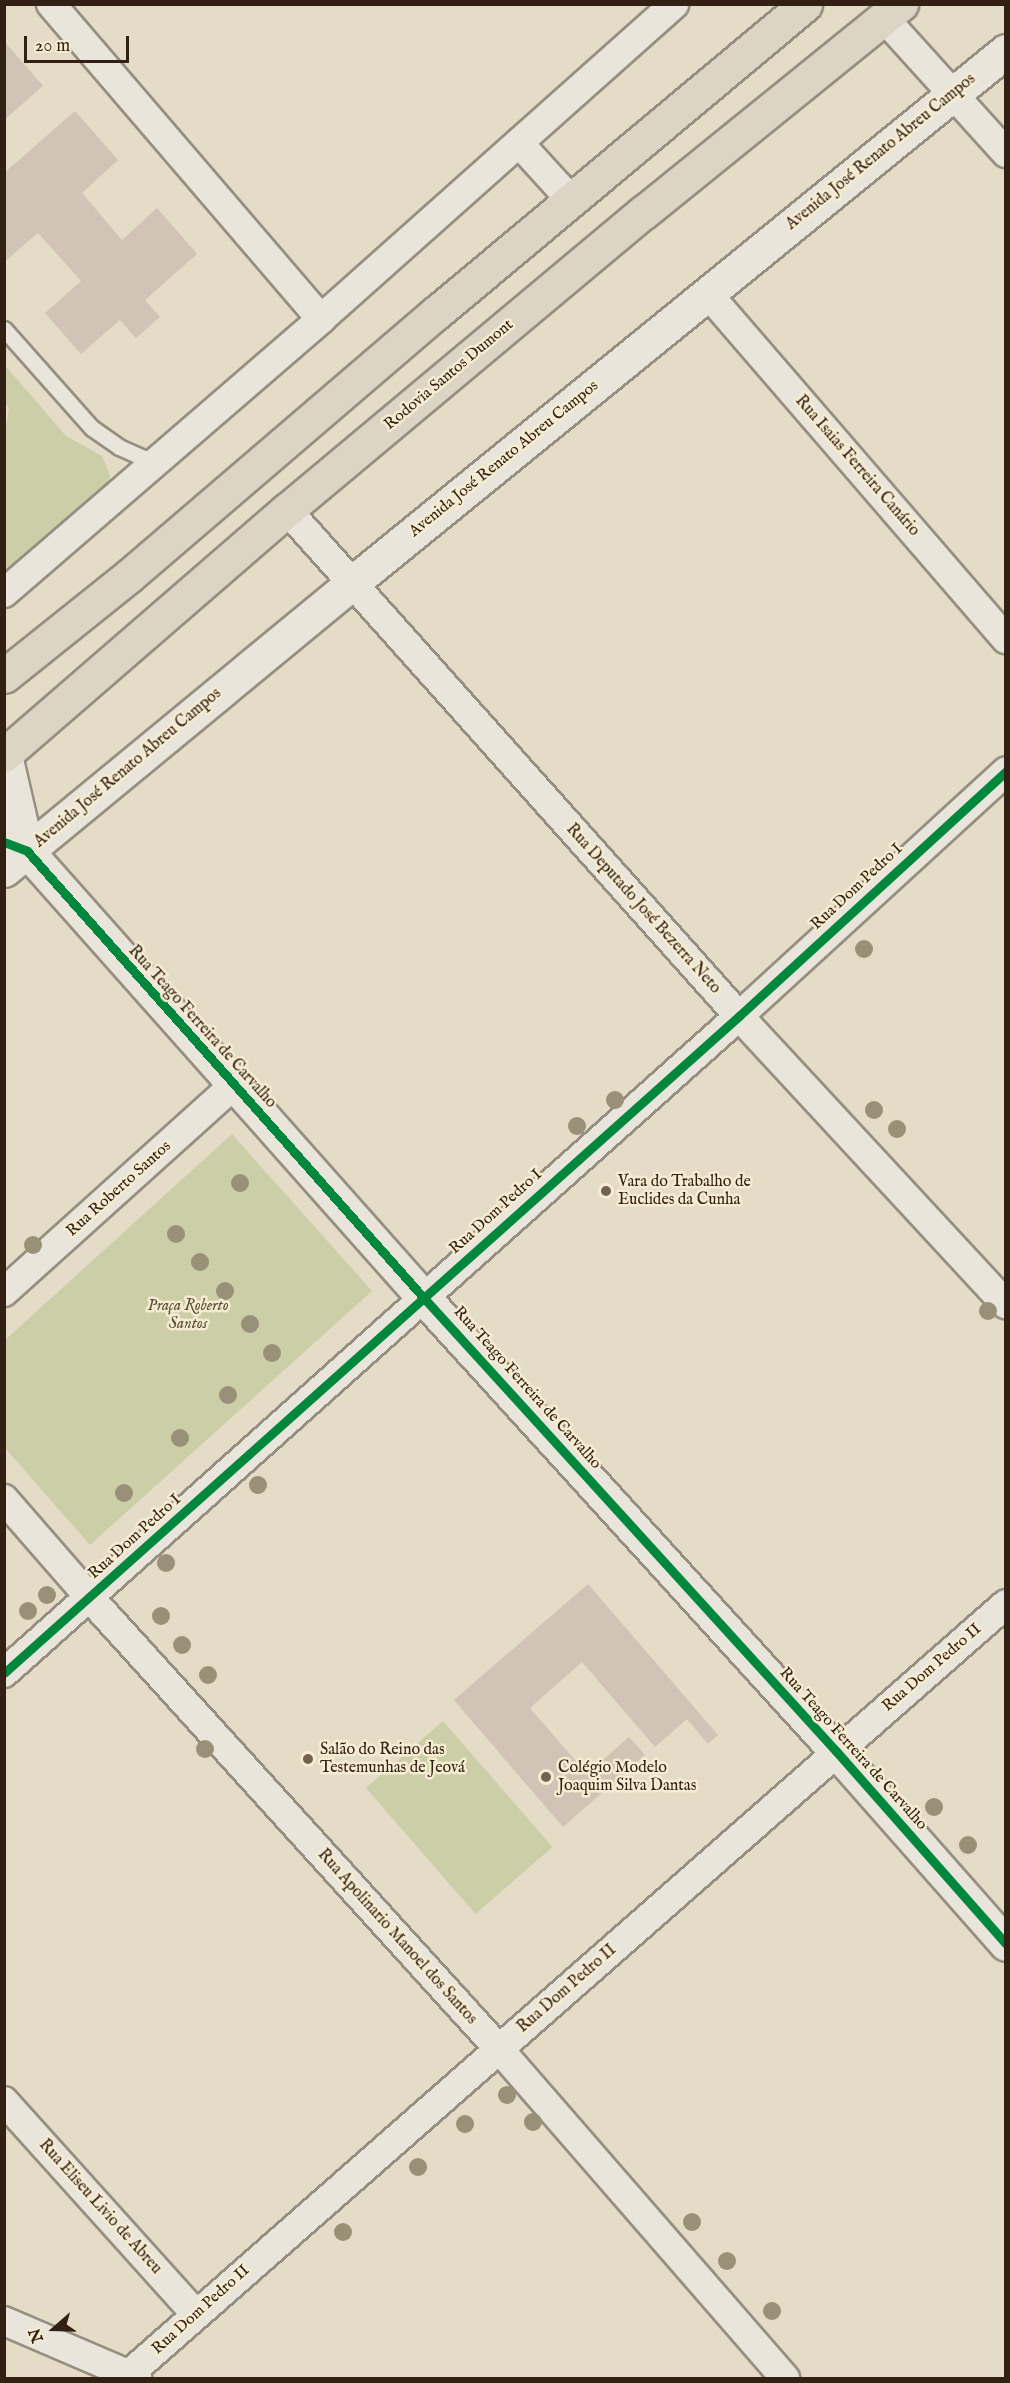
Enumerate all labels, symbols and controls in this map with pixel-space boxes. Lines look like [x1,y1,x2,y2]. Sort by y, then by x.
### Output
scale bar [27,24,132,62]
text: 20 m [35,35,70,58]
street label: Avenida José Renato Abreu Campos [782,70,980,234]
street label: Rodovia Santos Dumont [381,315,517,435]
street label: Avenida José Renato Abreu Campos [405,377,603,541]
street label: Rua Isaias Ferreira Canário [791,392,923,540]
street label: Avenida José Renato Abreu Campos [31,684,225,852]
street label: Rua Deputado José Bezerra Neto [562,820,724,998]
street label: Rua Dom Pedro I [807,840,907,934]
street label: Rua Teago Ferreira de Carvalho [124,942,280,1112]
street label: Rua Roberto Santos [63,1137,175,1241]
street label: Rua Dom Pedro I [446,1165,546,1259]
place label: Vara do Trabalho de Euclides da Cunha [618,1172,751,1210]
marker: Vara do Trabalho de Euclides da Cunha [599,1184,613,1198]
park label: Praça Roberto Santos [147,1296,229,1334]
street label: Rua Teago Ferreira de Carvalho [449,1303,605,1473]
street label: Rua Dom Pedro I [85,1490,185,1584]
street label: Rua Dom Pedro II [879,1620,985,1716]
street label: Rua Teago Ferreira de Carvalho [775,1664,931,1834]
place label: Salão do Reino das Testemunhas de Jeová [320,1740,465,1778]
marker: Salão do Reino das Testemunhas de Jeová [301,1752,315,1766]
place label: Colégio Modelo Joaquim Silva Dantas [558,1758,696,1796]
marker: Colégio Modelo Joaquim Silva Dantas [539,1770,553,1784]
street label: Rua Apolinario Manoel dos Santos [313,1845,481,2029]
street label: Rua Dom Pedro II [514,1941,620,2037]
street label: Rua Eliseu Livio de Abreu [34,2136,166,2278]
street label: Rua Dom Pedro II [148,2261,254,2359]
north arrow [24,2299,84,2359]
text: N [25,2325,49,2345]

